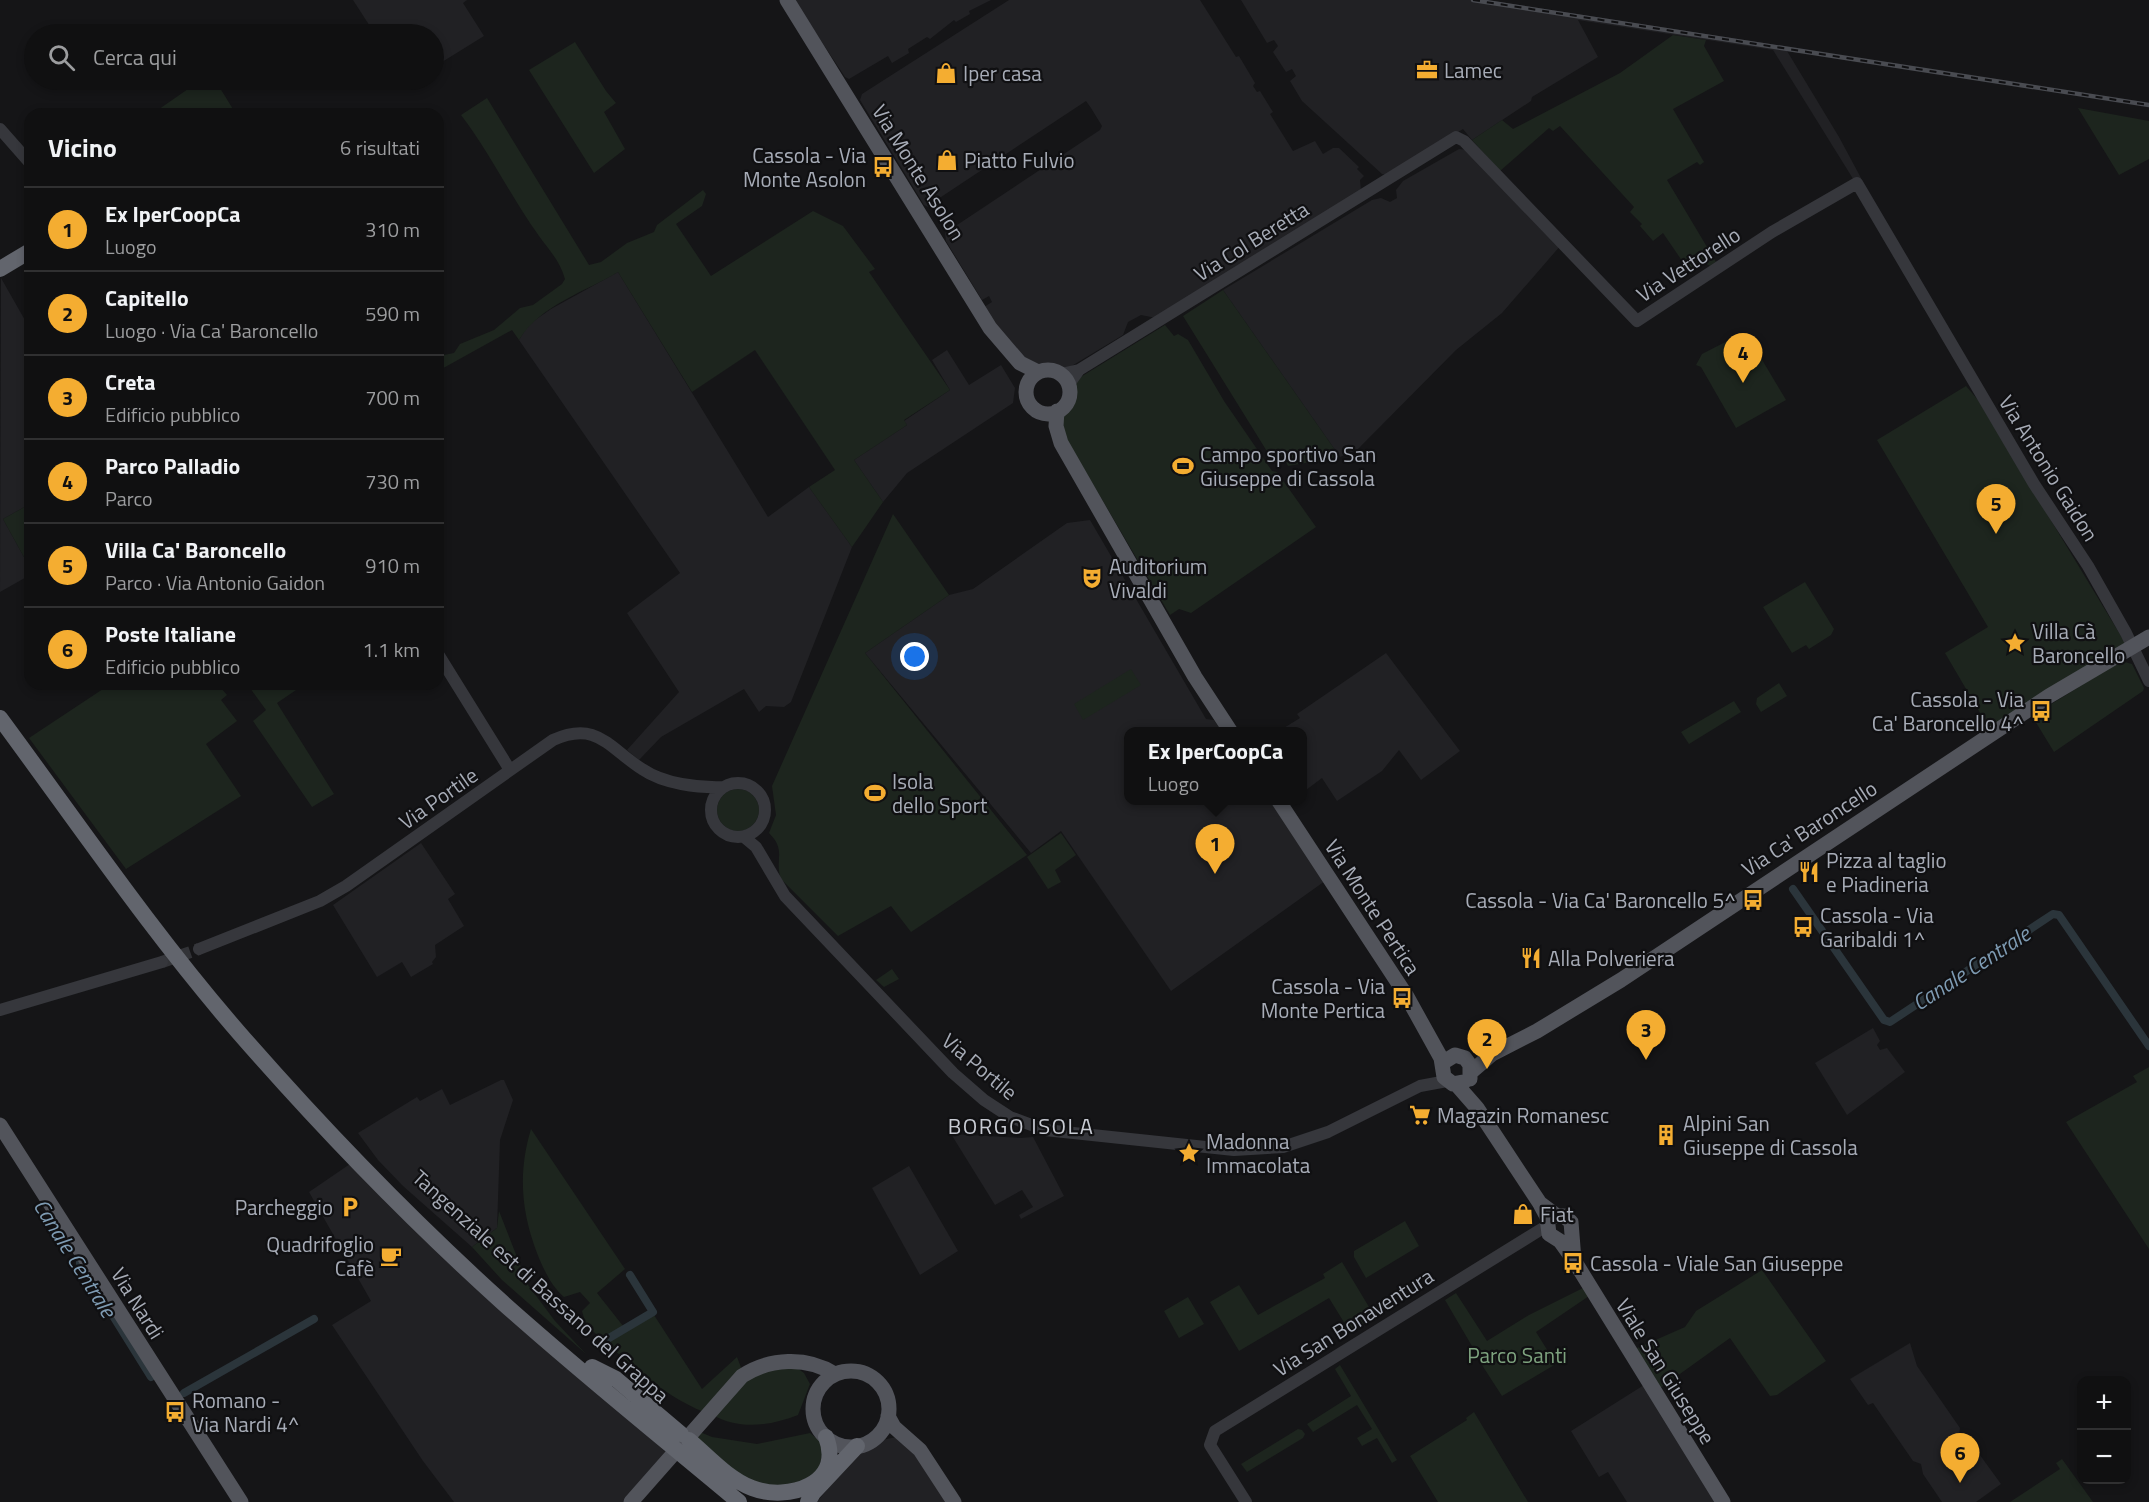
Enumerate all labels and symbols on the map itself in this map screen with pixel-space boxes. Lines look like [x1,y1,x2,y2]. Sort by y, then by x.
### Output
place label: Lamec [1444,54,1502,86]
place label: Iper casa [963,57,1042,89]
office icon: Lamec [1415,58,1439,82]
shop icon: Iper casa [934,61,958,85]
street label: Via Monte Asolon [864,98,974,246]
place label: Cassola - Via Monte Asolon [743,139,866,195]
place label: Piatto Fulvio [964,144,1074,176]
shop icon: Piatto Fulvio [935,148,959,172]
bus stop icon: Cassola - Via Monte Asolon [871,155,895,179]
street label: Via Col Beretta [1187,193,1315,289]
street label: Via Vettorello [1630,218,1746,310]
pin: 4 [1724,334,1762,383]
street label: Via Antonio Gaidon [1991,389,2107,547]
place label: Campo sportivo San Giuseppe di Cassola [1200,438,1376,494]
sports icon: Campo sportivo San Giuseppe di Cassola [1171,454,1195,478]
pin: 5 [1976,484,2016,534]
place label: Auditorium Vivaldi [1109,550,1207,606]
theatre icon: Auditorium Vivaldi [1080,566,1104,590]
place label: Villa Cà Baroncello [2032,615,2125,671]
place icon: Villa Cà Baroncello [2003,631,2027,655]
your location [900,642,929,671]
place label: Cassola - Via Ca' Baroncello 4^ [1872,683,2024,739]
bus stop icon: Cassola - Via Ca' Baroncello 4^ [2029,699,2053,723]
street label: Via Portile [392,759,484,837]
place label: Isola dello Sport [892,765,988,821]
street label: Via Ca' Baroncello [1735,772,1883,884]
sports icon: Isola dello Sport [863,781,887,805]
pin: 1 [1196,824,1234,874]
street label: Via Monte Pertica [1317,833,1429,982]
place label: Pizza al taglio e Piadineria [1826,844,1947,900]
restaurant icon: Pizza al taglio e Piadineria [1797,860,1821,884]
place label: Cassola - Via Ca' Baroncello 5^ [1465,884,1736,916]
bus stop icon: Cassola - Via Ca' Baroncello 5^ [1741,888,1765,912]
place label: Cassola - Via Garibaldi 1^ [1820,899,1934,955]
bus stop icon: Cassola - Via Garibaldi 1^ [1791,915,1815,939]
water label: Canale Centrale [1905,916,2038,1019]
place label: Alla Polveriera [1548,942,1675,974]
restaurant icon: Alla Polveriera [1519,946,1543,970]
place label: Cassola - Via Monte Pertica [1261,970,1385,1026]
bus stop icon: Cassola - Via Monte Pertica [1390,986,1414,1010]
pin: 3 [1626,1010,1666,1060]
pin: 2 [1468,1020,1506,1069]
street label: Via Portile [935,1025,1025,1107]
place label: Magazin Romanesc [1437,1099,1609,1131]
supermarket icon: Magazin Romanesc [1408,1103,1432,1127]
place label: Alpini San Giuseppe di Cassola [1683,1107,1858,1163]
district label: BORGO ISOLA [948,1109,1094,1143]
building icon: Alpini San Giuseppe di Cassola [1654,1123,1678,1147]
place label: Madonna Immacolata [1206,1125,1311,1181]
place icon: Madonna Immacolata [1177,1141,1201,1165]
street label: Tangenziale est di Bassano del Grappa [405,1162,677,1411]
place label: Parcheggio [235,1191,333,1223]
water label: Canale Centrale [25,1192,126,1326]
parking icon: Parcheggio [338,1195,362,1219]
place label: Fiat [1540,1198,1574,1230]
shop icon: Fiat [1511,1202,1535,1226]
place label: Quadrifoglio Cafè [266,1228,374,1284]
cafe icon: Quadrifoglio Cafè [379,1244,403,1268]
place label: Cassola - Viale San Giuseppe [1590,1247,1843,1279]
bus stop icon: Cassola - Viale San Giuseppe [1561,1251,1585,1275]
street label: Via San Bonaventura [1267,1260,1440,1384]
street label: Via Nardi [103,1261,173,1345]
street label: Viale San Giuseppe [1608,1292,1724,1450]
park label: Parco Santi [1467,1339,1567,1371]
place label: Romano - Via Nardi 4^ [192,1384,300,1440]
bus stop icon: Romano - Via Nardi 4^ [163,1400,187,1424]
pin: 6 [1940,1434,1980,1483]

